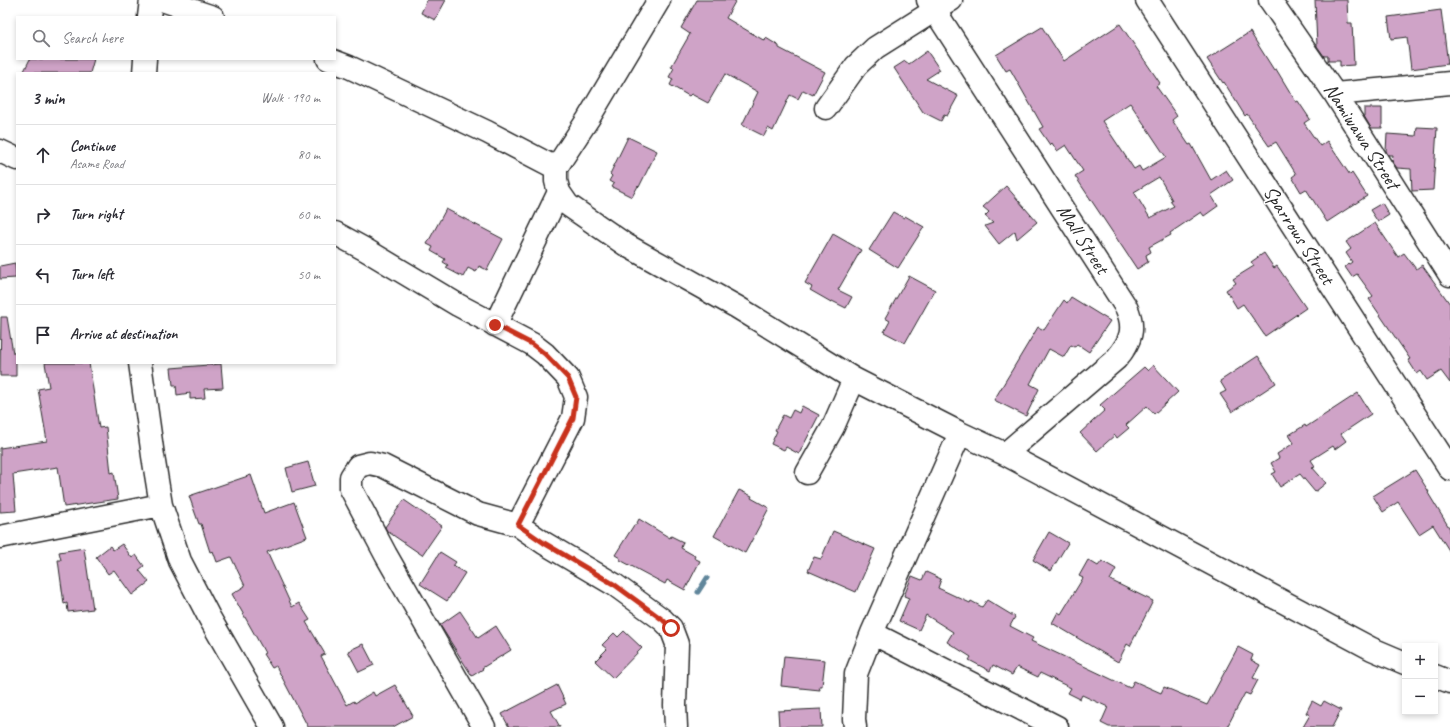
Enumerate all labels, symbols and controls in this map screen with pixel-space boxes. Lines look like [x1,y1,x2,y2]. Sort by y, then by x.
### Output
search box [16,16,336,60]
icon: search [30,27,52,49]
text: Search here [62,29,123,48]
street label: Namiwawa Street [1318,78,1407,197]
text: 3 min [32,88,65,109]
text: Walk · 190 m [261,90,320,106]
text: Continue [70,137,115,156]
icon: ahead [32,144,54,166]
text: 80 m [298,147,320,163]
text: Asame Road [70,156,124,172]
street label: Sparrows Street [1258,181,1341,291]
street label: Mall Street [1051,200,1116,280]
icon: right [32,204,54,226]
text: Turn right [70,205,123,224]
text: 60 m [298,207,320,223]
icon: left [32,264,54,286]
text: Turn left [70,265,113,284]
text: 50 m [298,267,320,283]
route end [486,316,504,334]
icon: arrive [32,324,54,346]
text: Arrive at destination [70,325,177,344]
route start [662,619,680,637]
map controls [1402,643,1438,715]
button: + [1402,643,1438,679]
button: − [1402,679,1438,715]

